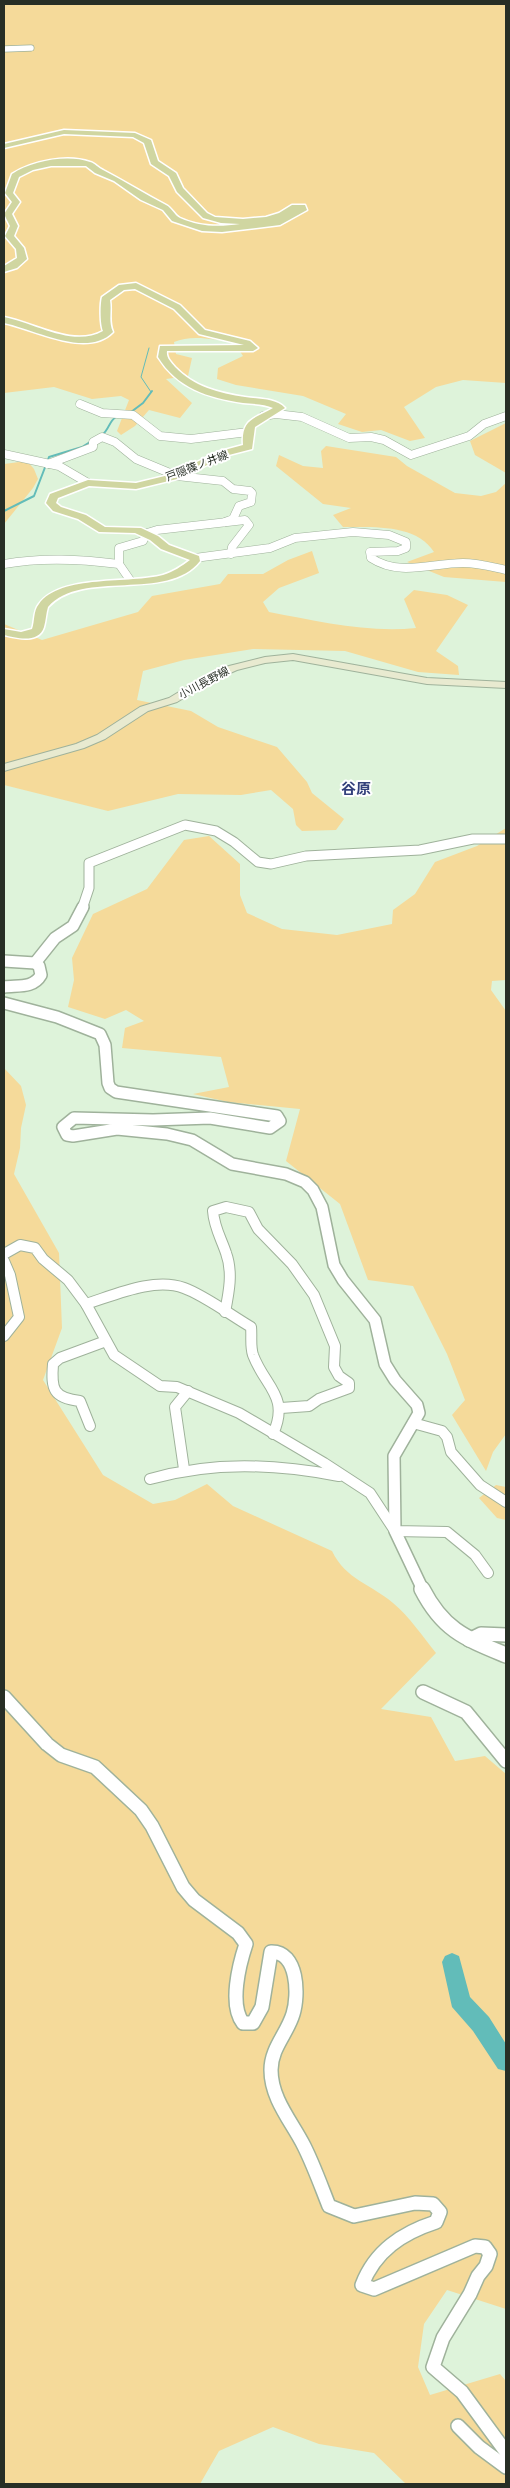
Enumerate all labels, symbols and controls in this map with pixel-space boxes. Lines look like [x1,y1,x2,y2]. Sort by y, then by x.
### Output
street label: 戸隠篠ノ井線 [164,448,230,484]
street label: 小川長野線 [177,664,231,702]
district label: 谷原 [341,780,371,798]

